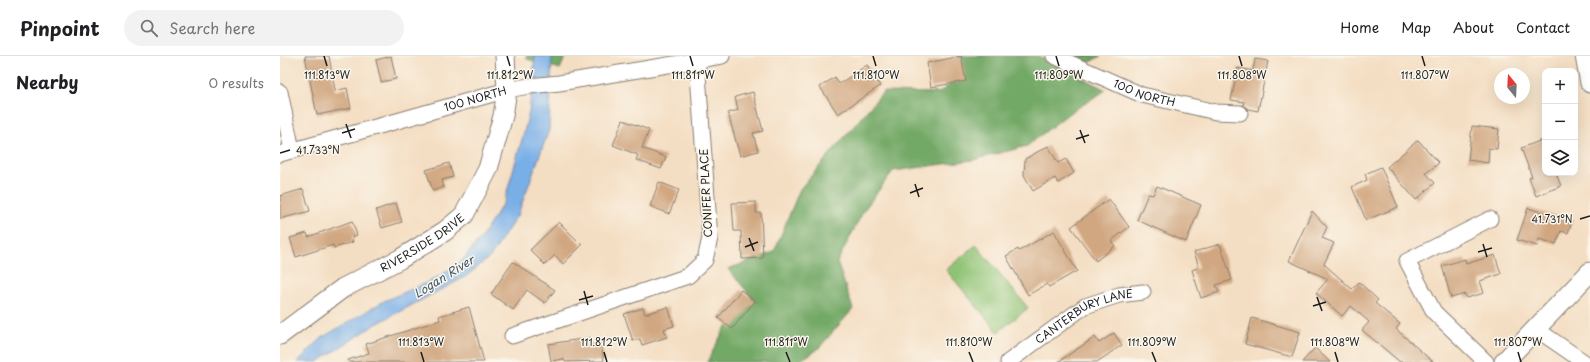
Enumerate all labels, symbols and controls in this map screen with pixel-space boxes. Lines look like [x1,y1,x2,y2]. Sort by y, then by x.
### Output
search box [124,10,404,46]
text: Pinpoint [20,14,100,42]
text: Search here [170,16,255,39]
icon: search [138,17,160,39]
text: Home [1340,17,1379,38]
text: Map [1401,17,1431,38]
text: About [1453,17,1494,38]
text: Contact [1516,17,1570,38]
text: 111.813°W [304,67,351,82]
text: 111.812°W [487,67,534,82]
text: 111.811°W [671,67,716,82]
text: 111.810°W [853,67,900,82]
text: 111.809°W [1035,67,1084,82]
text: 111.808°W [1217,67,1267,82]
text: 111.807°W [1401,67,1450,82]
north arrow [1494,68,1530,104]
map controls [1542,68,1578,176]
button: + [1542,68,1578,104]
text: Nearby [16,69,78,95]
text: 0 results [209,73,264,92]
street label: 100 NORTH [1111,74,1177,110]
street label: 100 NORTH [442,82,509,115]
button: − [1542,104,1578,140]
button: layers [1542,140,1578,176]
text: 41.733°N [296,142,340,157]
street label: CONIFER PLACE [695,148,716,238]
street label: RIVERSIDE DRIVE [377,209,468,276]
text: 41.731°N [1531,211,1573,226]
water label: Logan River [410,250,479,302]
street label: CANTERBURY LANE [1031,284,1134,348]
text: 111.813°W [398,334,445,349]
text: 111.812°W [581,334,628,349]
text: 111.811°W [764,334,809,349]
text: 111.810°W [946,334,993,349]
text: 111.809°W [1128,334,1177,349]
text: 111.808°W [1310,334,1360,349]
text: 111.807°W [1494,334,1543,349]

